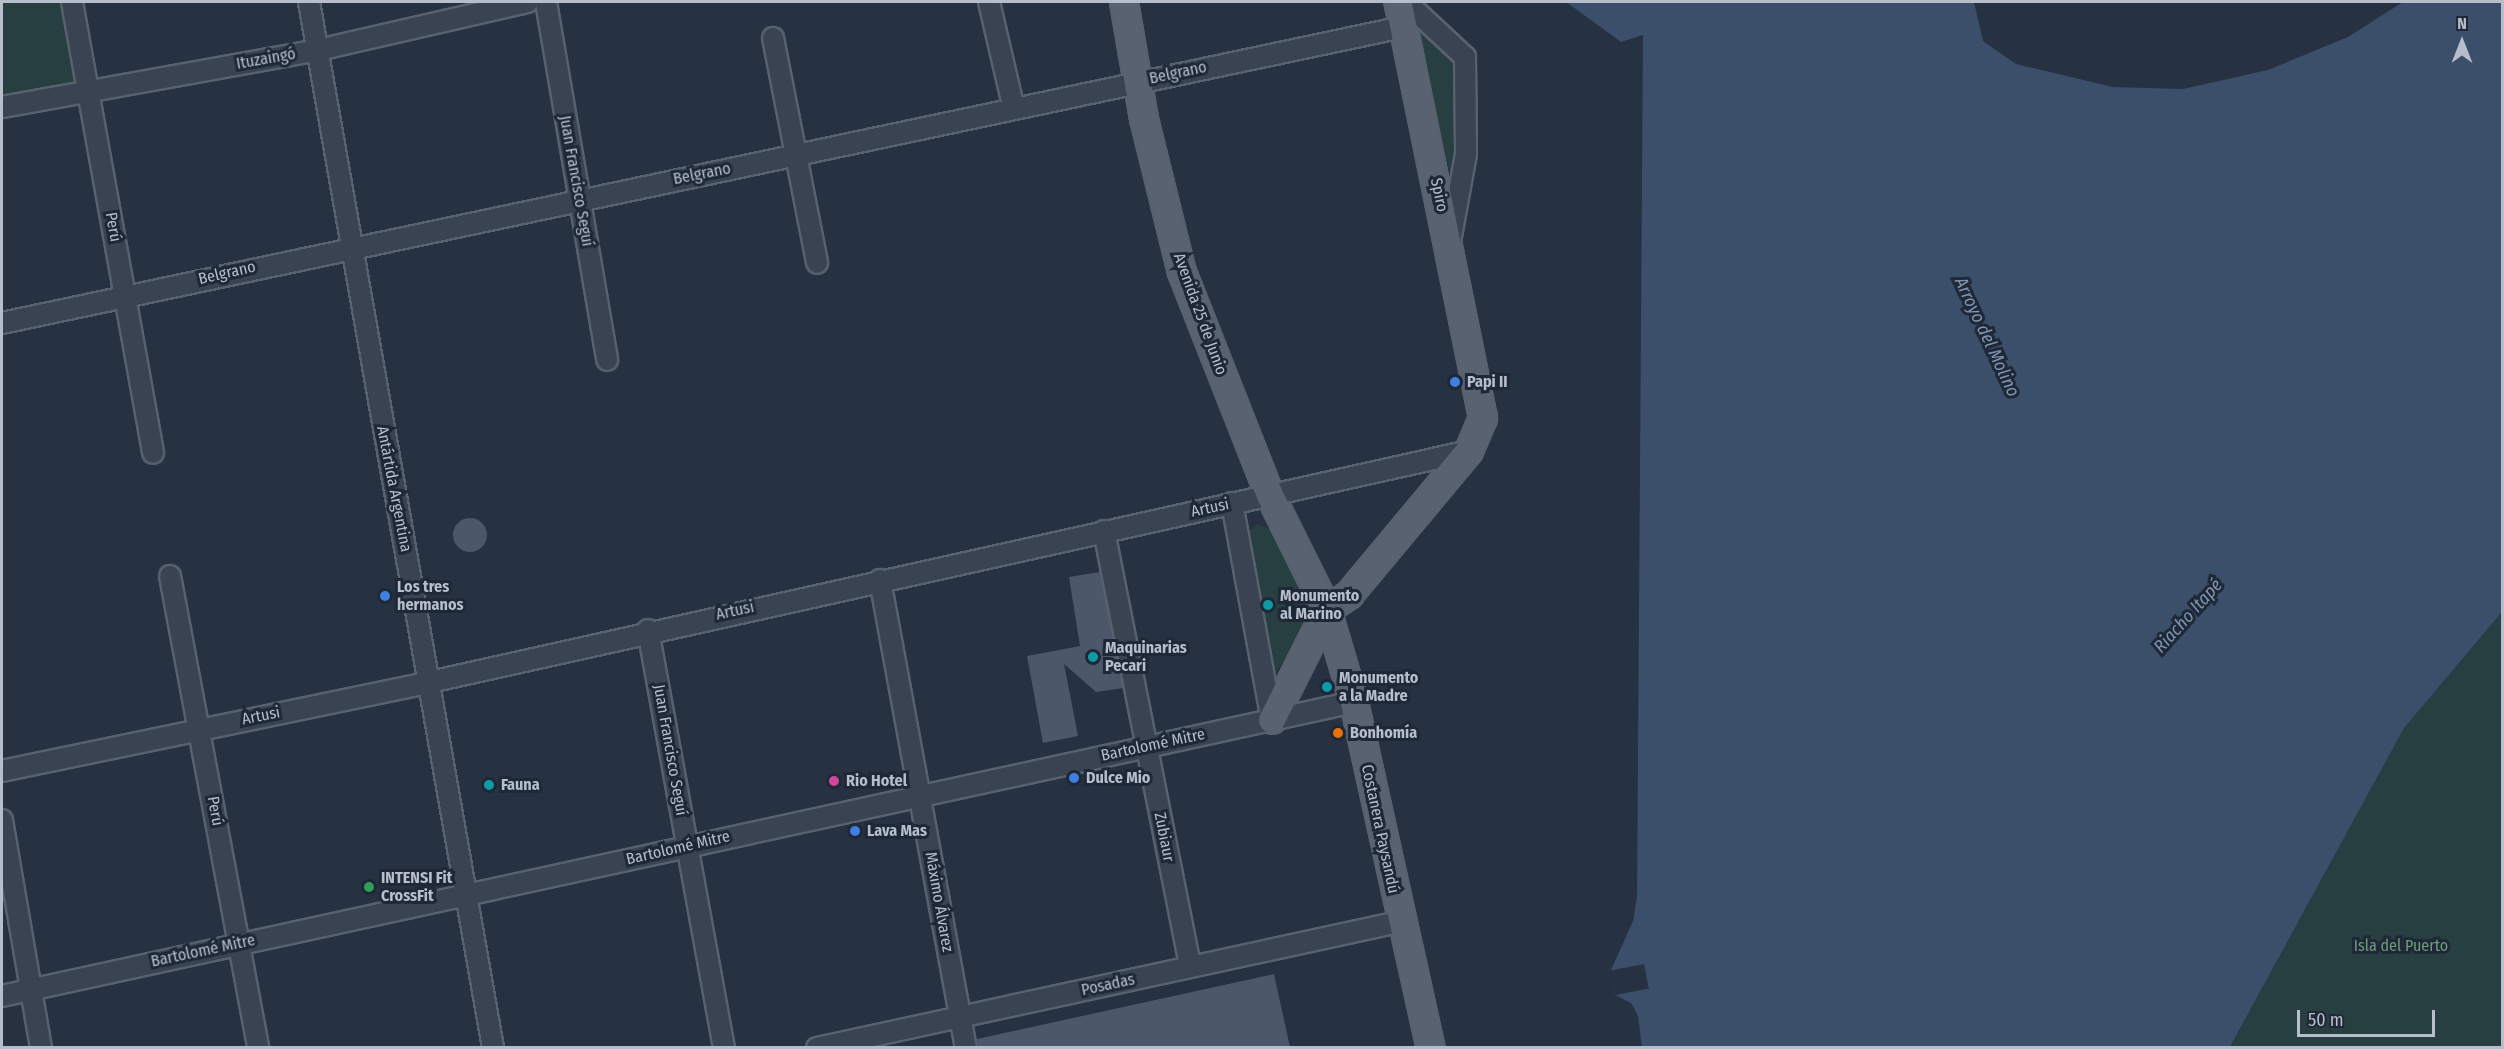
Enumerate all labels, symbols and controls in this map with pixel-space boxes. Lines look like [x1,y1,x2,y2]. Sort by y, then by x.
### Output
north arrow [2432,12,2492,72]
text: N [2457,14,2467,33]
street label: Ituzaingó [235,44,297,74]
street label: Belgrano [1148,58,1208,88]
street label: Juan Francisco Seguí [555,114,597,248]
street label: Belgrano [672,159,732,189]
street label: Spiro [1426,176,1452,214]
street label: Perú [101,211,125,243]
street label: Avenida 25 de Junio [1169,251,1231,377]
street label: Belgrano [196,257,258,289]
water label: Arroyo del Molino [1950,274,2024,400]
place label: Papi II [1467,372,1508,392]
marker: Papi II [1448,375,1462,389]
street label: Antártida Argentina [372,424,416,554]
street label: Artusi [1189,495,1231,521]
water label: Riacho Itapé [2149,575,2227,657]
place label: Los tres hermanos [397,577,463,615]
place label: Monumento al Marino [1280,586,1359,624]
marker: Los tres hermanos [378,589,392,603]
street label: Artusi [714,598,756,624]
marker: Monumento al Marino [1261,598,1275,612]
place label: Maquinarias Pecari [1105,638,1187,676]
marker: Maquinarias Pecari [1086,650,1100,664]
place label: Monumento a la Madre [1339,668,1418,706]
marker: Monumento a la Madre [1320,680,1334,694]
street label: Juan Francisco Seguí [649,683,691,817]
street label: Artusi [240,703,282,729]
place label: Bonhomía [1350,723,1417,743]
street label: Bartolomé Mitre [1099,725,1207,765]
marker: Bonhomía [1331,726,1345,740]
street label: Costanera Paysandú [1357,763,1403,895]
place label: Dulce Mio [1086,768,1150,788]
place label: Rio Hotel [846,771,907,791]
marker: Dulce Mio [1067,771,1081,785]
marker: Rio Hotel [827,774,841,788]
place label: Fauna [501,775,540,795]
marker: Fauna [482,778,496,792]
street label: Perú [203,795,227,827]
street label: Zubiaur [1150,811,1178,863]
place label: Lava Mas [867,821,927,841]
marker: Lava Mas [848,824,862,838]
street label: Bartolomé Mitre [624,827,732,869]
street label: Máximo Álvarez [921,851,957,953]
place label: INTENSI Fit CrossFit [381,868,452,906]
marker: INTENSI Fit CrossFit [362,880,376,894]
street label: Bartolomé Mitre [149,931,257,971]
park label: Isla del Puerto [2354,936,2448,956]
street label: Posadas [1080,970,1136,1000]
scale bar [2300,998,2438,1036]
text: 50 m [2308,1009,2344,1031]

